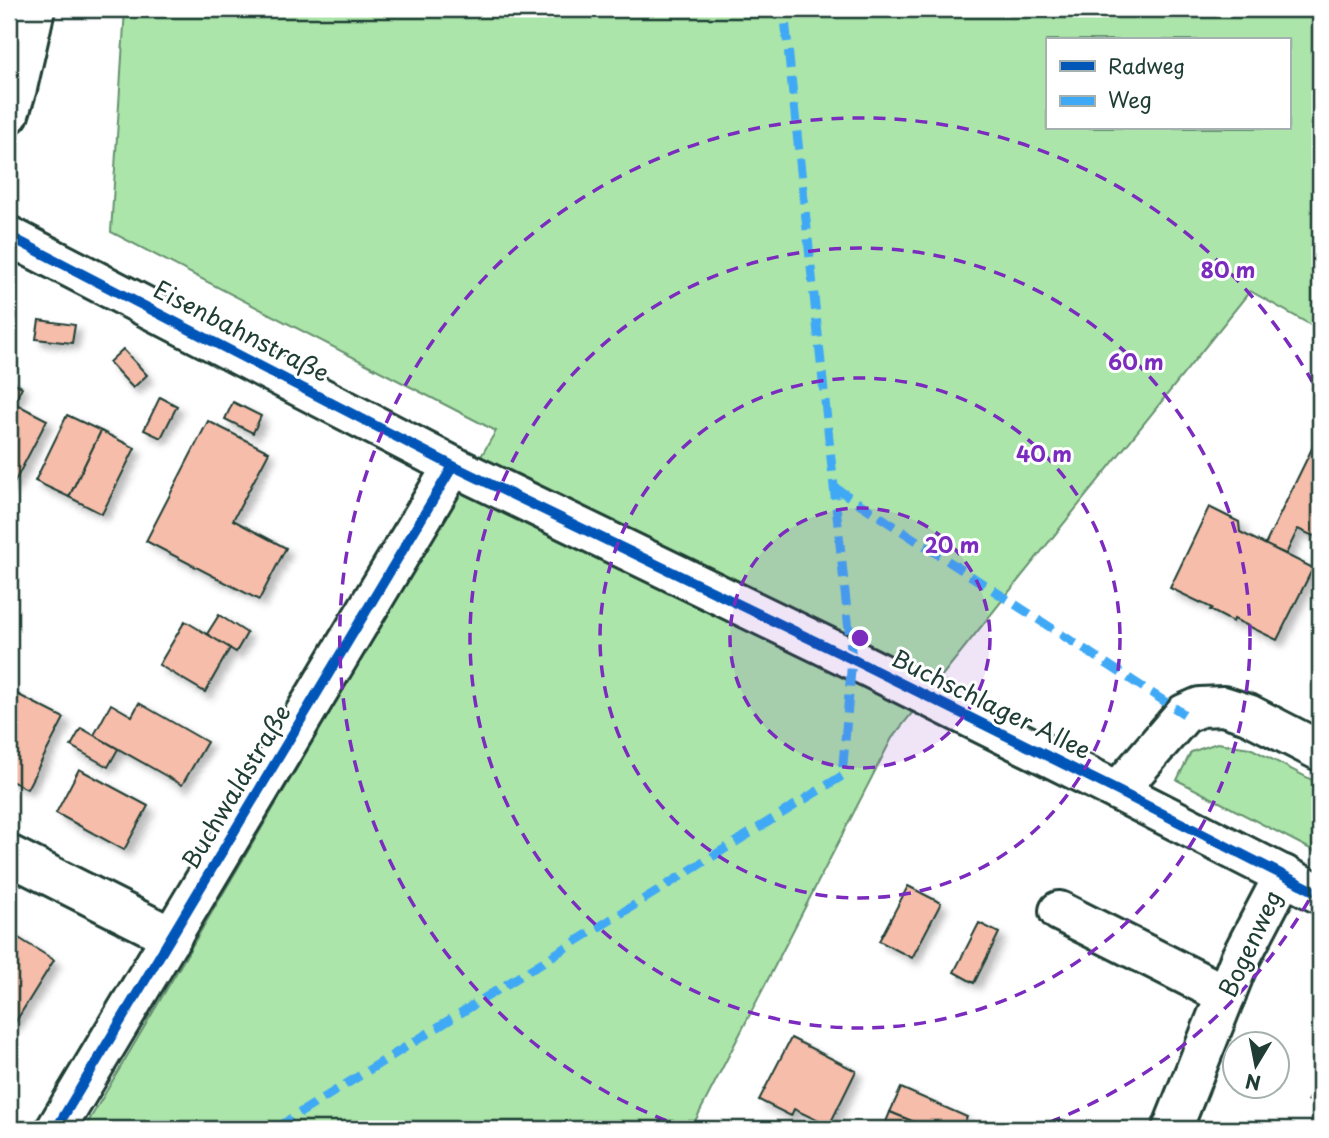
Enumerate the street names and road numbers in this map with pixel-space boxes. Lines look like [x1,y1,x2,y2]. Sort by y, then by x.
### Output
street label: Eisenbahnstraße [148,270,336,390]
street label: Buchschlager Allee [886,639,1098,767]
street label: Buchwaldstraße [172,697,299,875]
street label: Bogenweg [1209,884,1290,1003]

